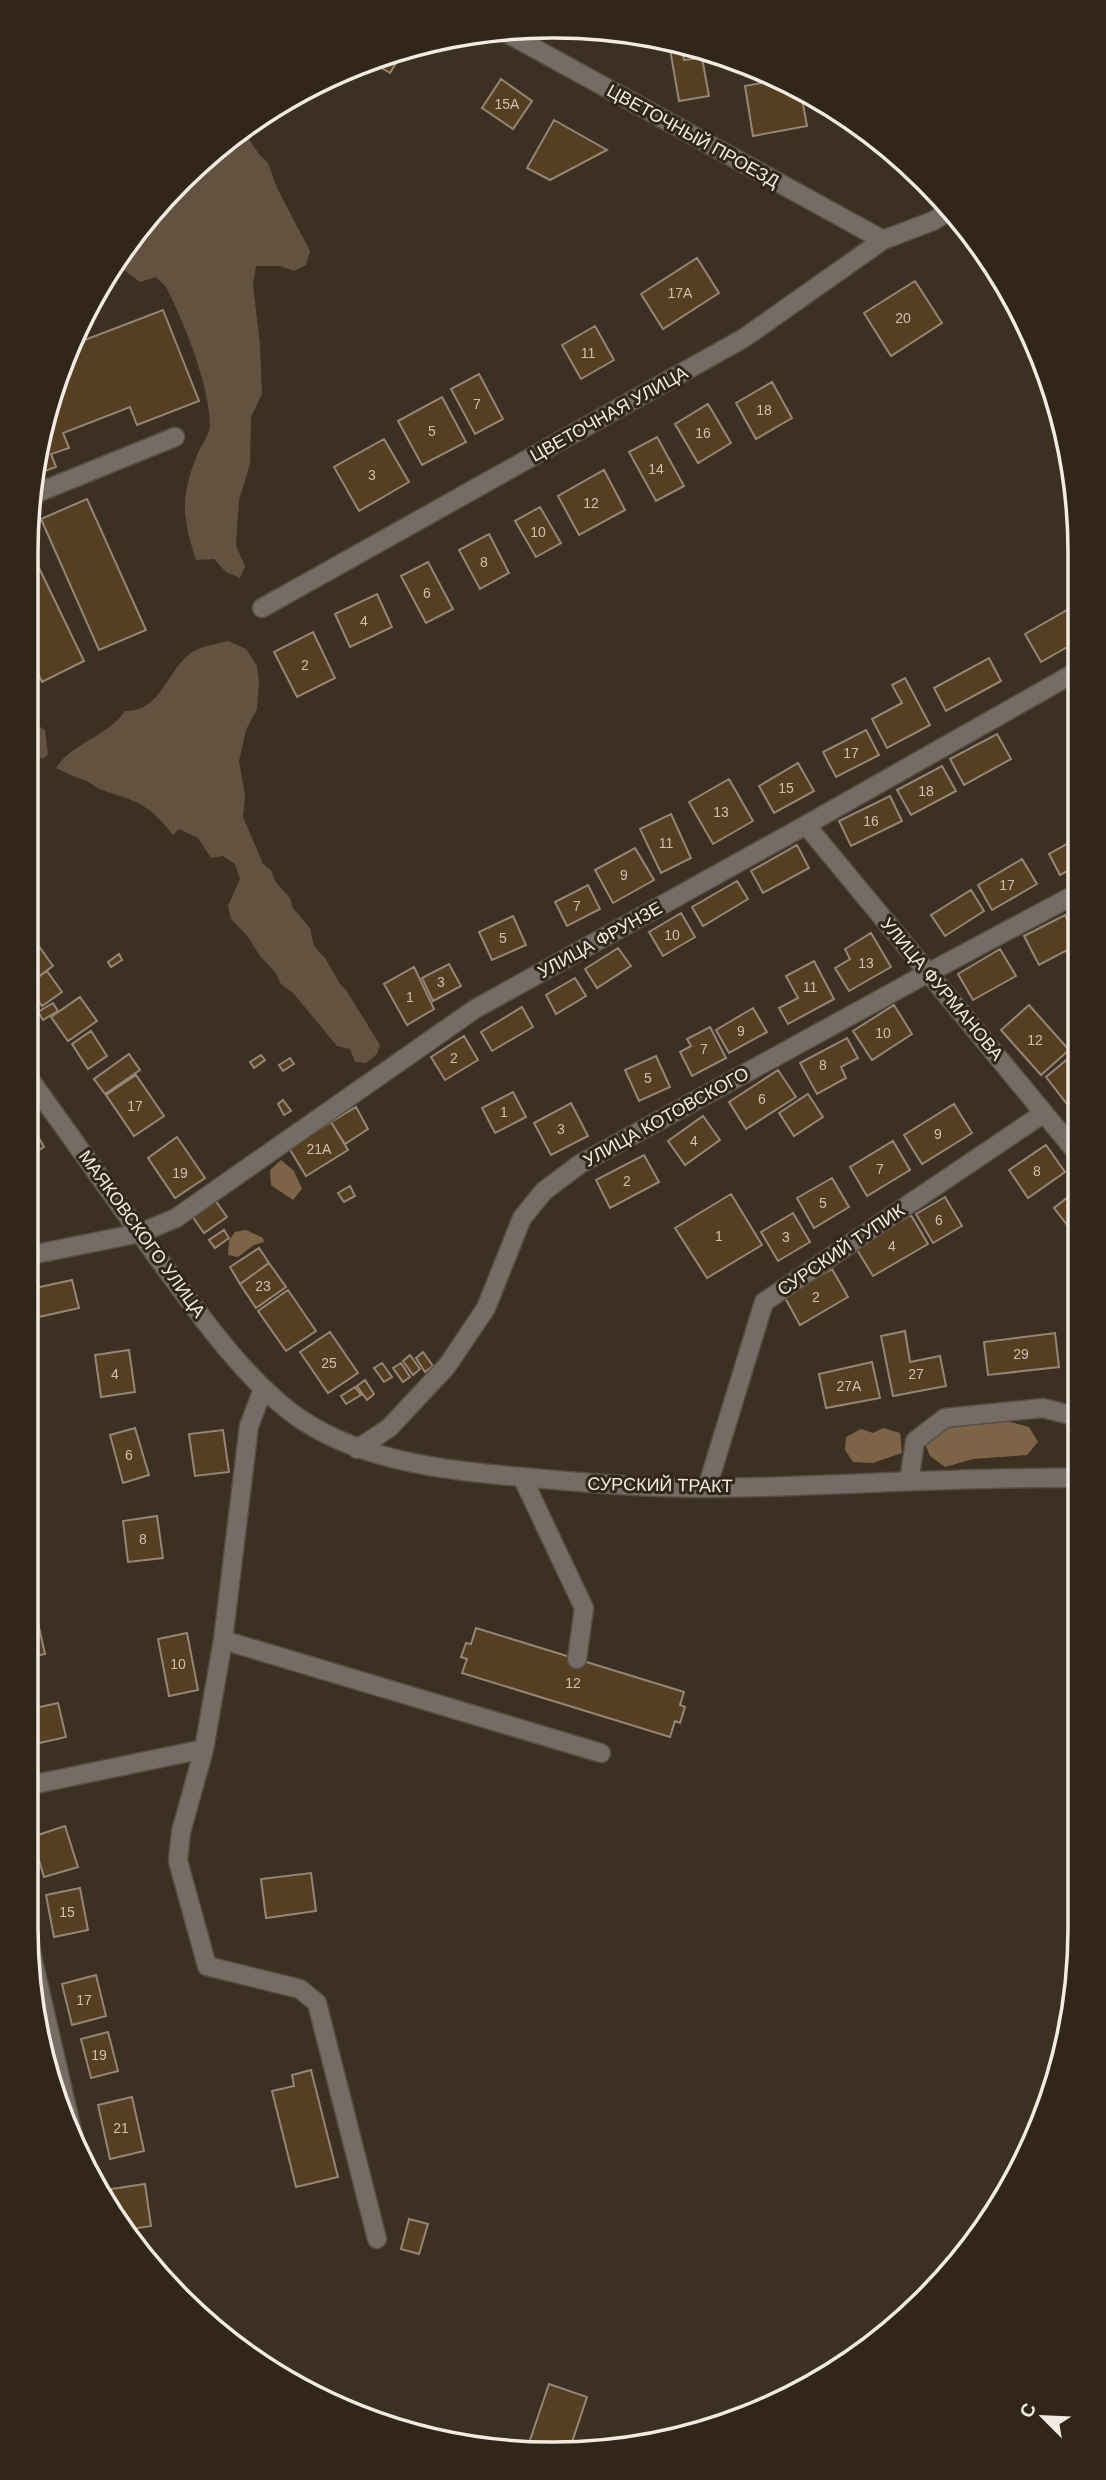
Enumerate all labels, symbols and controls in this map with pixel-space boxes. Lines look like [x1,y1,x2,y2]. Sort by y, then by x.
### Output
street label: ЦВЕТОЧНЫЙ ПРОЕЗД [604,80,783,192]
house number: 15А [495,96,520,112]
house number: 17А [668,285,693,301]
house number: 20 [895,310,911,326]
house number: 11 [581,345,595,361]
street label: ЦВЕТОЧНАЯ УЛИЦА [527,362,691,466]
house number: 7 [473,396,481,412]
house number: 18 [756,402,772,418]
house number: 5 [428,423,436,439]
house number: 16 [695,425,711,441]
house number: 14 [648,461,664,477]
house number: 3 [368,467,376,483]
house number: 12 [583,495,599,511]
house number: 10 [530,524,546,540]
house number: 8 [480,554,488,570]
house number: 6 [423,585,431,601]
house number: 4 [360,613,368,629]
house number: 2 [301,657,309,673]
house number: 17 [843,745,859,761]
house number: 15 [778,780,794,796]
house number: 18 [918,783,934,799]
house number: 13 [713,804,729,820]
house number: 16 [863,813,879,829]
house number: 11 [659,835,673,851]
house number: 9 [620,867,628,883]
house number: 17 [999,877,1015,893]
street label: УЛИЦА ФРУНЗЕ [535,898,665,982]
house number: 7 [573,898,581,914]
street label: УЛИЦА ФУРМАНОВА [877,914,1007,1064]
house number: 10 [664,927,680,943]
house number: 5 [499,930,507,946]
house number: 13 [858,955,874,971]
house number: 3 [437,974,445,990]
house number: 11 [803,979,817,995]
house number: 1 [406,989,414,1005]
house number: 9 [737,1023,745,1039]
house number: 10 [875,1025,891,1041]
house number: 12 [1027,1032,1043,1048]
house number: 7 [700,1041,708,1057]
house number: 2 [450,1050,458,1066]
house number: 8 [819,1057,827,1073]
street label: УЛИЦА КОТОВСКОГО [580,1063,752,1171]
house number: 5 [644,1070,652,1086]
house number: 6 [758,1091,766,1107]
house number: 17 [127,1098,143,1114]
house number: 1 [500,1104,508,1120]
house number: 3 [557,1121,565,1137]
house number: 9 [934,1126,942,1142]
house number: 4 [690,1133,698,1149]
house number: 21А [307,1141,332,1157]
street label: МАЯКОВСКОГО УЛИЦА [75,1147,209,1321]
house number: 7 [876,1161,884,1177]
house number: 8 [1033,1163,1041,1179]
house number: 19 [172,1165,188,1181]
house number: 2 [623,1173,631,1189]
house number: 5 [819,1195,827,1211]
street label: СУРСКИЙ ТУПИК [773,1199,909,1300]
house number: 6 [935,1212,943,1228]
house number: 1 [715,1228,723,1244]
house number: 3 [782,1229,790,1245]
house number: 4 [888,1238,896,1254]
house number: 23 [255,1278,271,1294]
house number: 2 [812,1289,820,1305]
house number: 29 [1013,1346,1029,1362]
house number: 25 [321,1355,337,1371]
house number: 4 [111,1366,119,1382]
house number: 27 [908,1366,924,1382]
house number: 27А [837,1378,862,1394]
house number: 6 [125,1447,133,1463]
street label: СУРСКИЙ ТРАКТ [587,1473,733,1496]
house number: 8 [139,1531,147,1547]
house number: 10 [170,1656,186,1672]
house number: 12 [565,1675,581,1691]
house number: 15 [59,1904,75,1920]
house number: 17 [76,1992,92,2008]
house number: 19 [91,2047,107,2063]
house number: 21 [113,2120,129,2136]
north arrow [1008,2382,1078,2452]
text: С [1016,2400,1040,2421]

